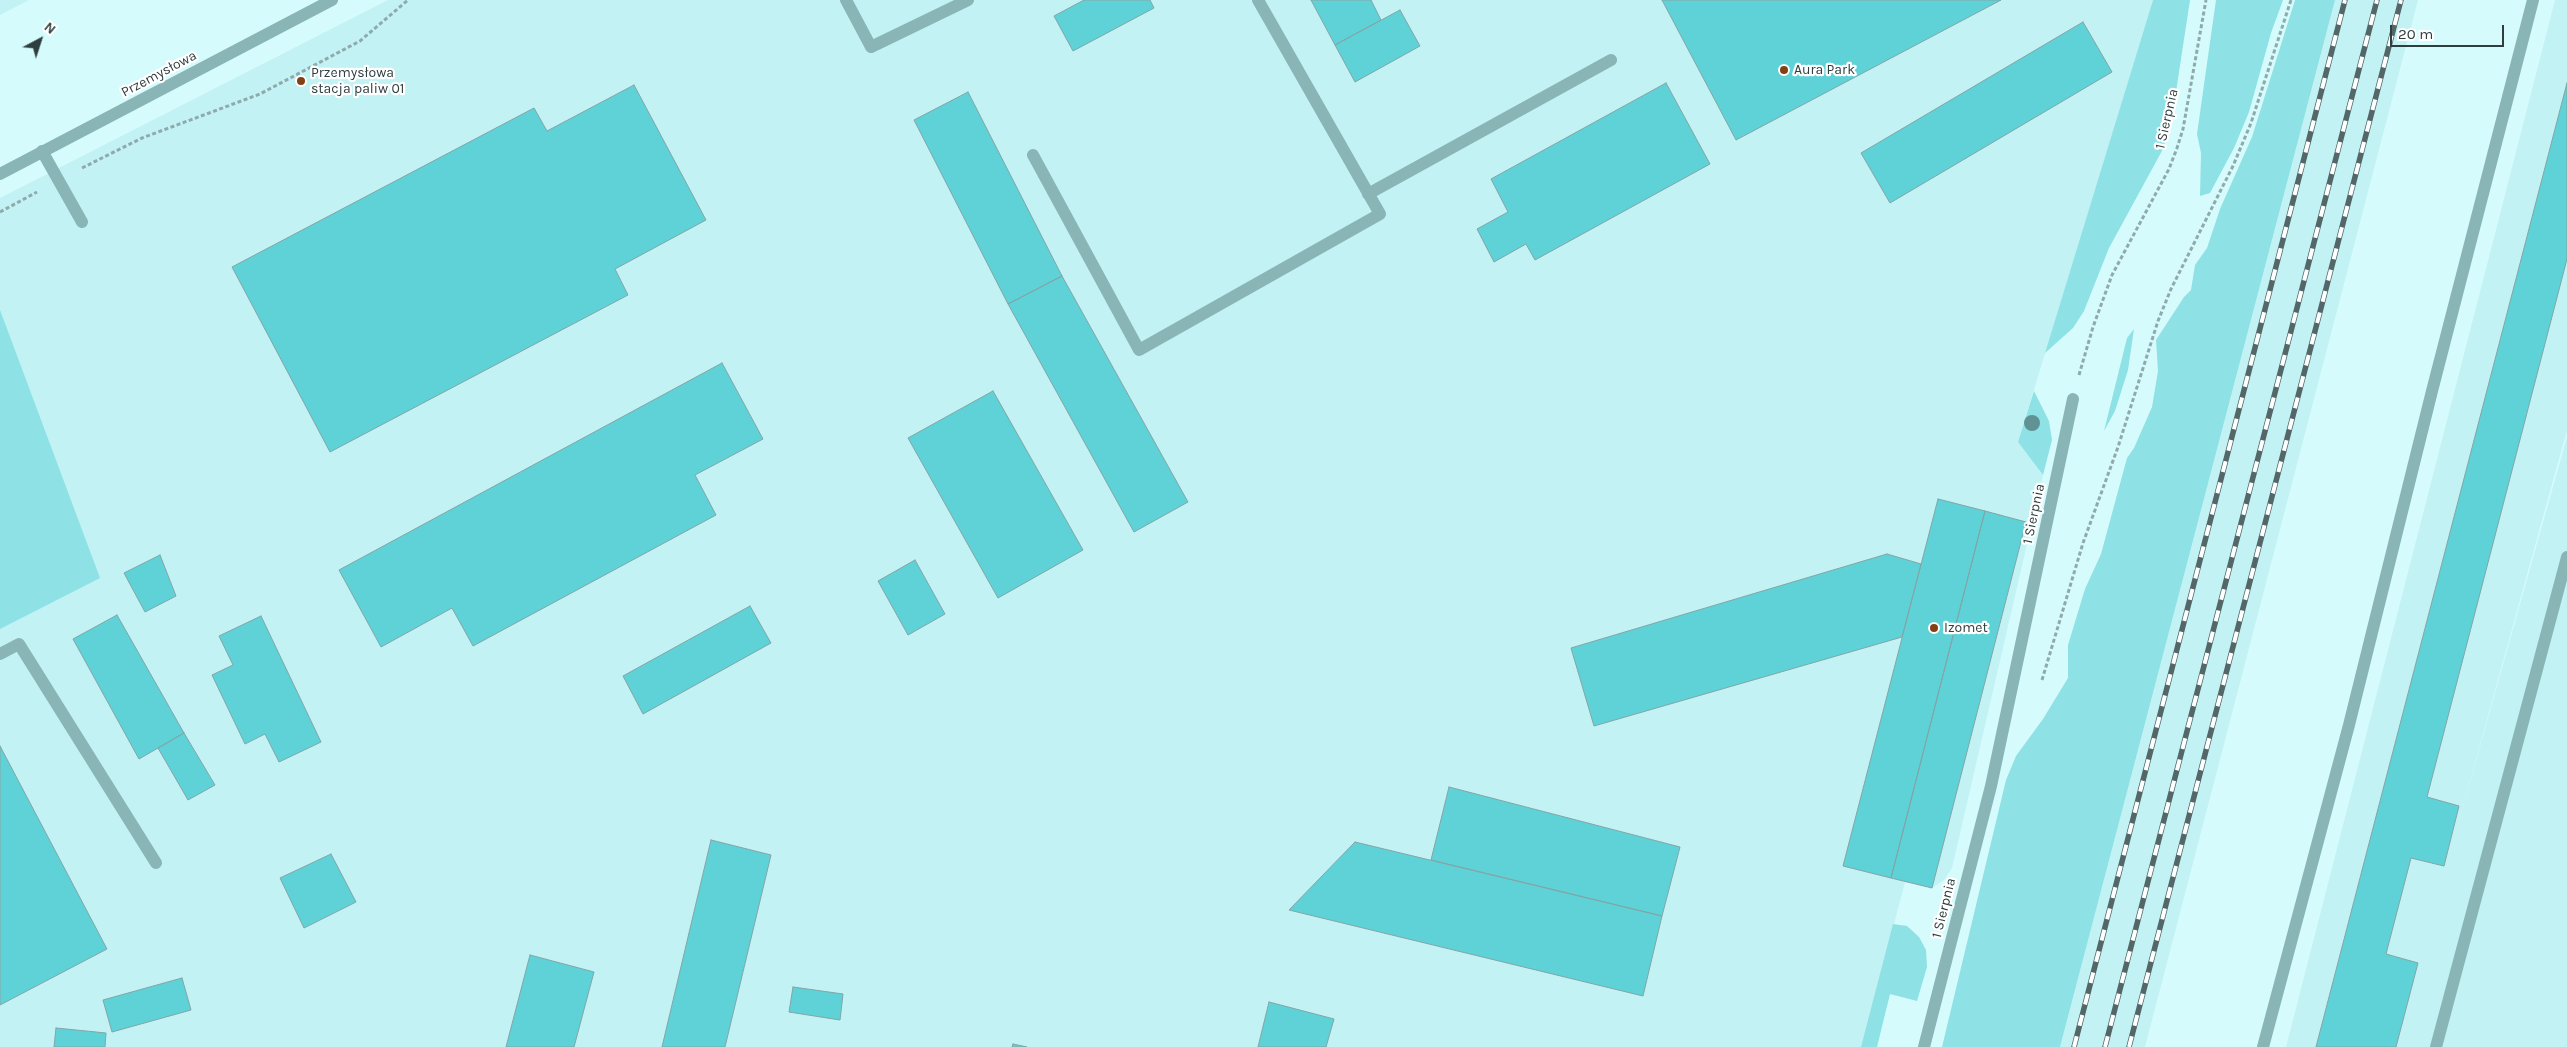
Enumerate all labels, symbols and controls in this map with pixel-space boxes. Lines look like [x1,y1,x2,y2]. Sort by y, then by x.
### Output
north arrow [15,15,65,65]
scale bar [2392,15,2506,47]
text: N [41,18,59,38]
text: 20 m [2398,25,2433,43]
street label: Przemysłowa [118,47,200,101]
place label: Aura Park [1794,62,1855,78]
marker: Aura Park [1778,64,1790,76]
place label: Przemysłowa stacja paliw 01 [311,65,404,98]
marker: Przemysłowa stacja paliw 01 [295,75,307,87]
street label: 1 Sierpnia [2152,87,2182,151]
street label: 1 Sierpnia [2019,482,2049,546]
place label: Izomet [1944,620,1988,636]
marker: Izomet [1928,622,1940,634]
street label: 1 Sierpnia [1928,876,1960,940]

